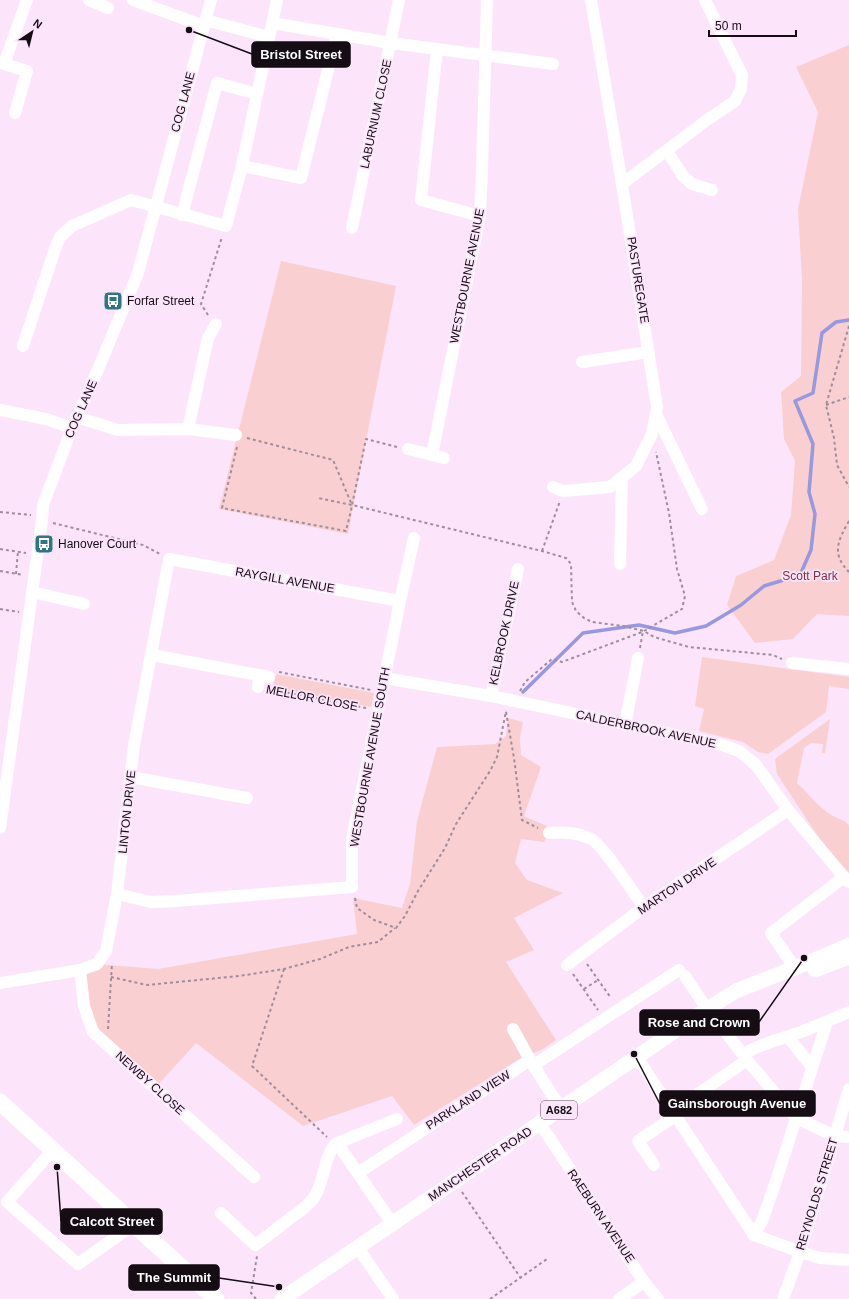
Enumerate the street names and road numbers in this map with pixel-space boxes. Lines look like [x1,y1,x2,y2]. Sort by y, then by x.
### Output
street label: LABURNUM CLOSE [358,58,394,170]
street label: COG LANE [168,70,198,134]
street label: WESTBOURNE AVENUE [447,207,487,345]
street label: PASTUREGATE [624,236,652,324]
street label: COG LANE [62,378,100,440]
street label: RAYGILL AVENUE [234,564,336,596]
street label: KELBROOK DRIVE [486,580,522,686]
street label: WESTBOURNE AVENUE SOUTH [347,666,393,848]
street label: MELLOR CLOSE [265,682,359,714]
street label: CALDERBROOK AVENUE [575,707,717,751]
street label: LINTON DRIVE [116,770,138,854]
street label: MARTON DRIVE [635,855,719,917]
street label: NEWBY CLOSE [113,1048,187,1118]
street label: PARKLAND VIEW [423,1067,513,1133]
road number: A682 [541,1101,577,1119]
street label: MANCHESTER ROAD [426,1124,535,1204]
street label: REYNOLDS STREET [793,1136,841,1252]
street label: RAEBURN AVENUE [564,1167,638,1265]

